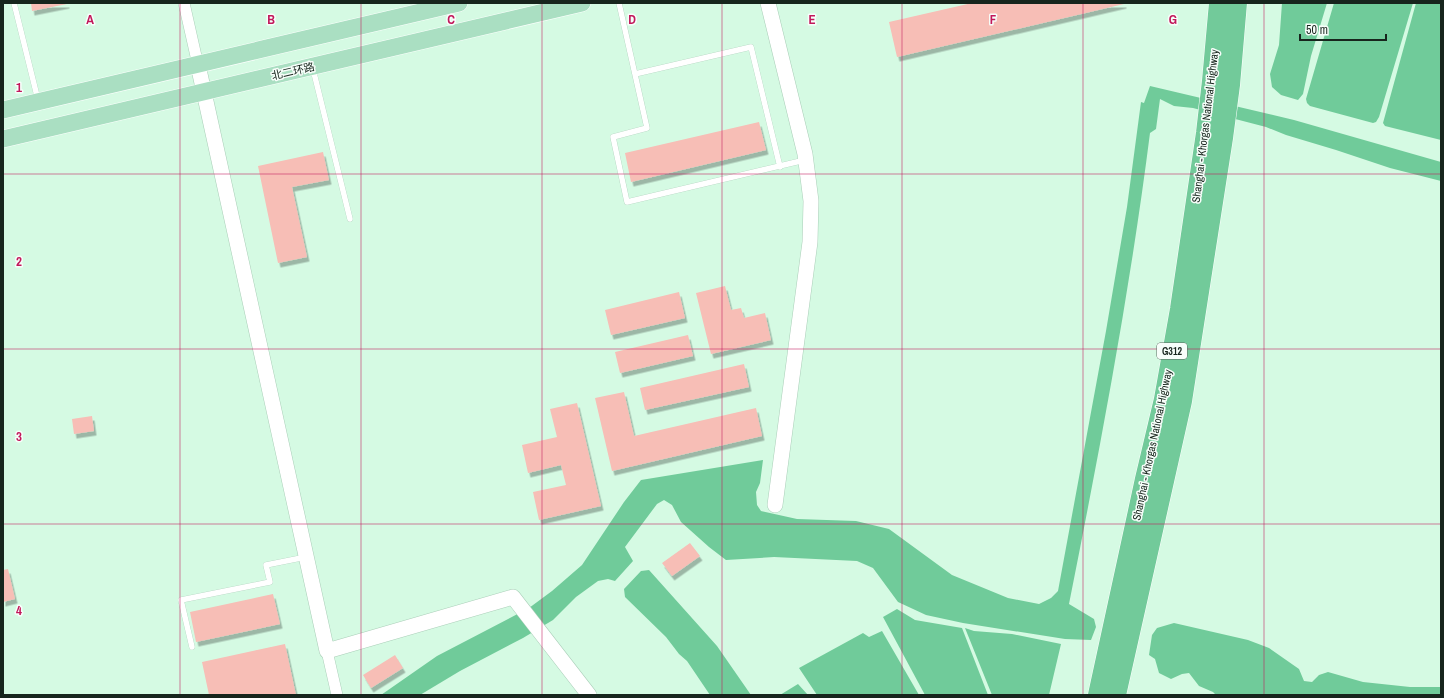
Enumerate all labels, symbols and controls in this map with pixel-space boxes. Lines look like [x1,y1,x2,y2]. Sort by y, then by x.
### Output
text: A [86,11,94,28]
text: B [267,11,275,28]
text: C [447,11,455,28]
text: D [628,11,636,28]
text: E [808,11,816,28]
text: F [990,11,997,28]
text: G [1169,11,1177,28]
scale bar [1300,16,1386,42]
text: 50 m [1306,22,1328,38]
street label: Shanghai - Khorgas National Highway [1189,48,1221,203]
street label: 北二环路 [270,59,316,83]
text: 1 [16,79,22,96]
text: 2 [16,253,22,270]
road number: G312 [1157,343,1187,359]
street label: Shanghai - Khorgas National Highway [1129,368,1175,522]
text: 3 [16,428,22,445]
text: 4 [16,602,22,619]

